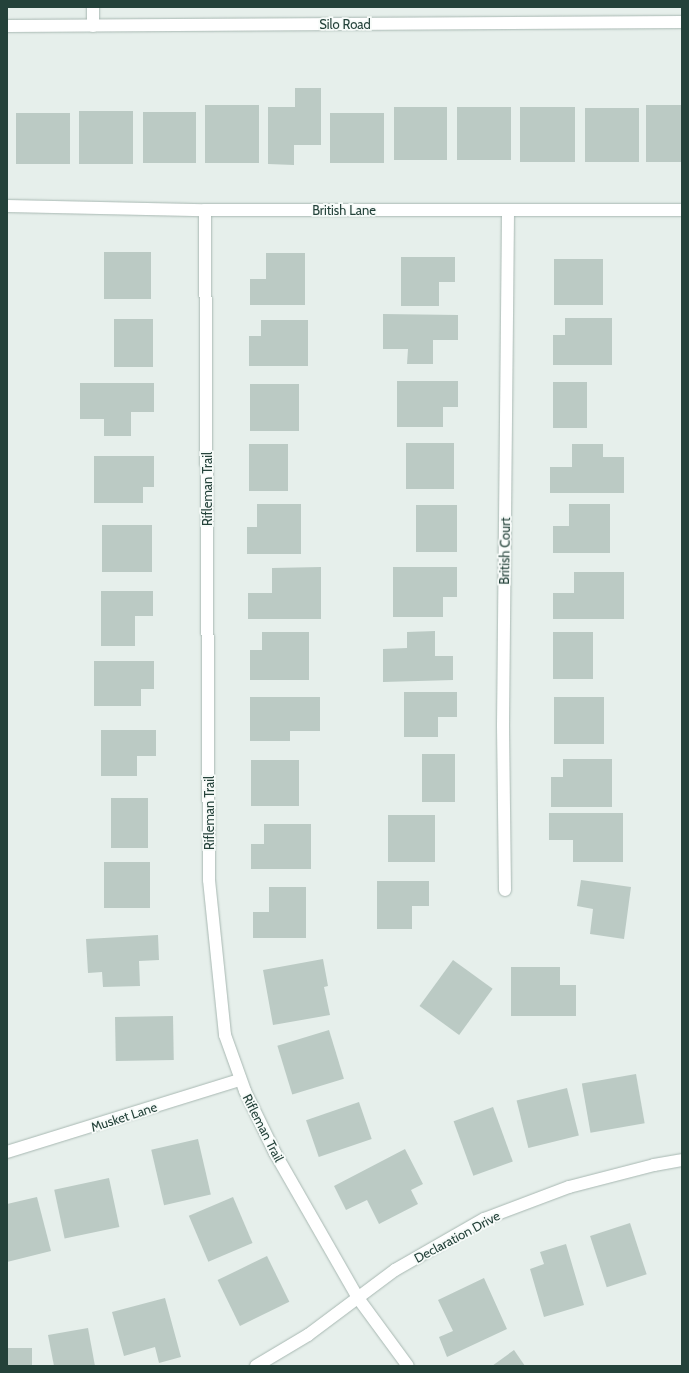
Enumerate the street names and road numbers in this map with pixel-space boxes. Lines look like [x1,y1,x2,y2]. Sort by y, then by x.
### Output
street label: Silo Road [319,16,371,32]
street label: British Lane [312,202,376,218]
street label: Rifleman Trail [199,452,215,526]
street label: British Court [497,517,513,585]
street label: Rifleman Trail [201,776,217,850]
street label: Rifleman Trail [239,1091,287,1165]
street label: Musket Lane [89,1099,159,1135]
street label: Declaration Drive [411,1208,503,1266]

